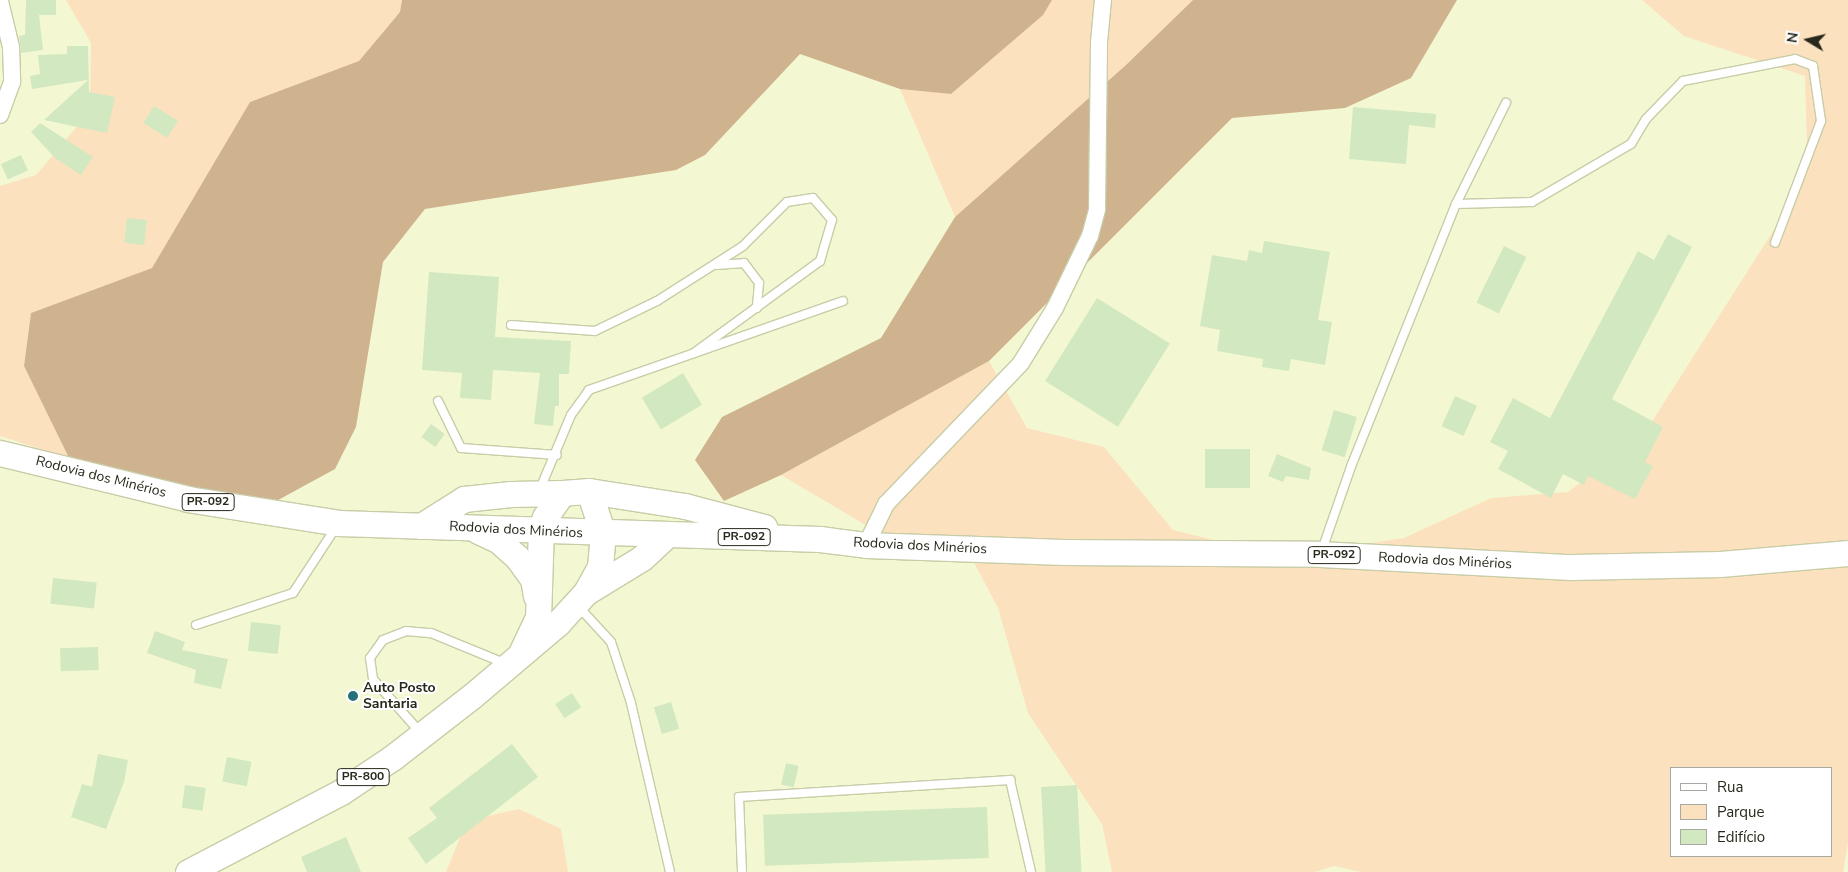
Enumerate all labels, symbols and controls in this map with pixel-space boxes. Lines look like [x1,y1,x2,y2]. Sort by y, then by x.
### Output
north arrow [1783,15,1833,65]
text: N [1782,31,1803,44]
street label: Rodovia dos Minérios [34,453,168,501]
road number: PR-092 [180,492,236,512]
street label: Rodovia dos Minérios [449,518,583,542]
road number: PR-092 [716,528,772,546]
street label: Rodovia dos Minérios [853,534,987,558]
road number: PR-092 [1306,546,1362,564]
street label: Rodovia dos Minérios [1378,549,1512,573]
place label: Auto Posto Santaria [363,680,436,712]
marker: Auto Posto Santaria [347,690,359,702]
legend [1670,767,1833,857]
road number: PR-800 [336,768,390,786]
text: Rua [1717,777,1743,797]
text: Parque [1717,802,1765,822]
text: Edifício [1717,827,1765,847]

